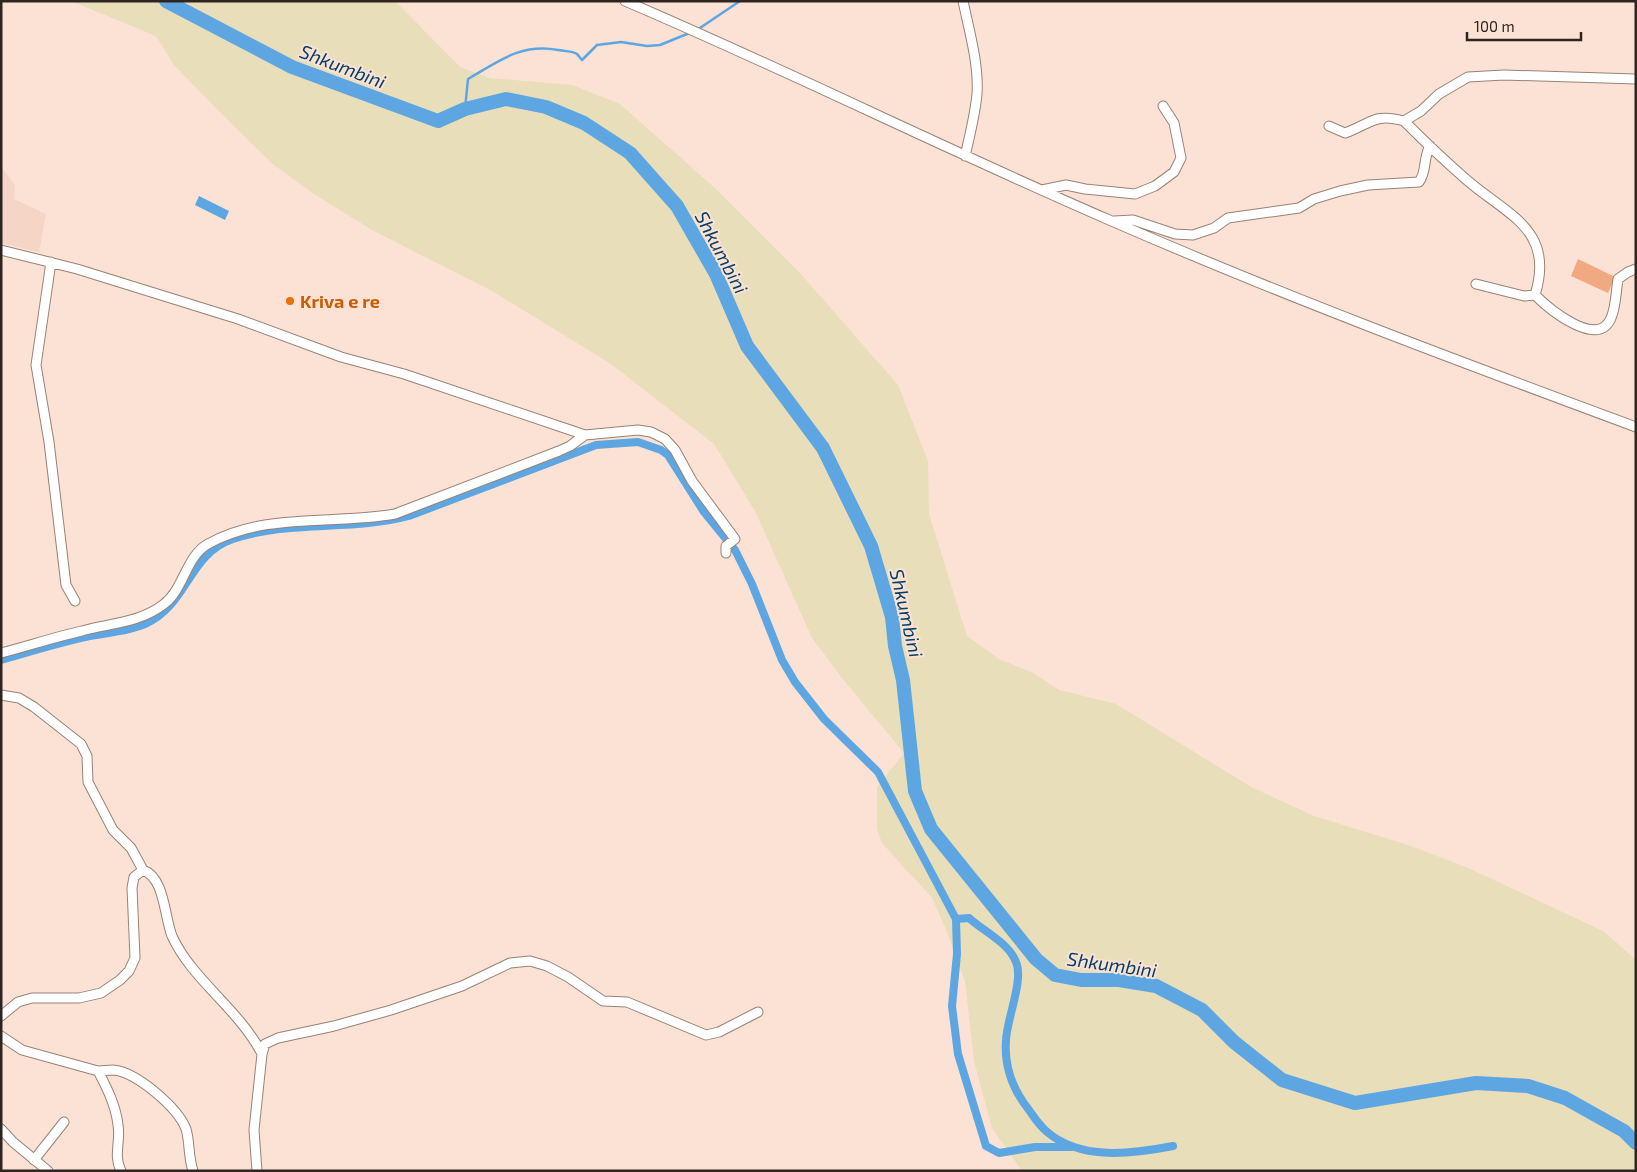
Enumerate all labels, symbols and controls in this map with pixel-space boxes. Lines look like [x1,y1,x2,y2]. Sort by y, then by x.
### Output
scale bar [1467,10,1581,42]
text: 100 m [1474,17,1515,35]
water label: Shkumbini [297,39,389,93]
water label: Shkumbini [691,207,753,297]
place label: Kriva e re [300,290,380,312]
marker: Kriva e re [284,295,296,307]
water label: Shkumbini [886,567,928,660]
water label: Shkumbini [1066,946,1159,982]

